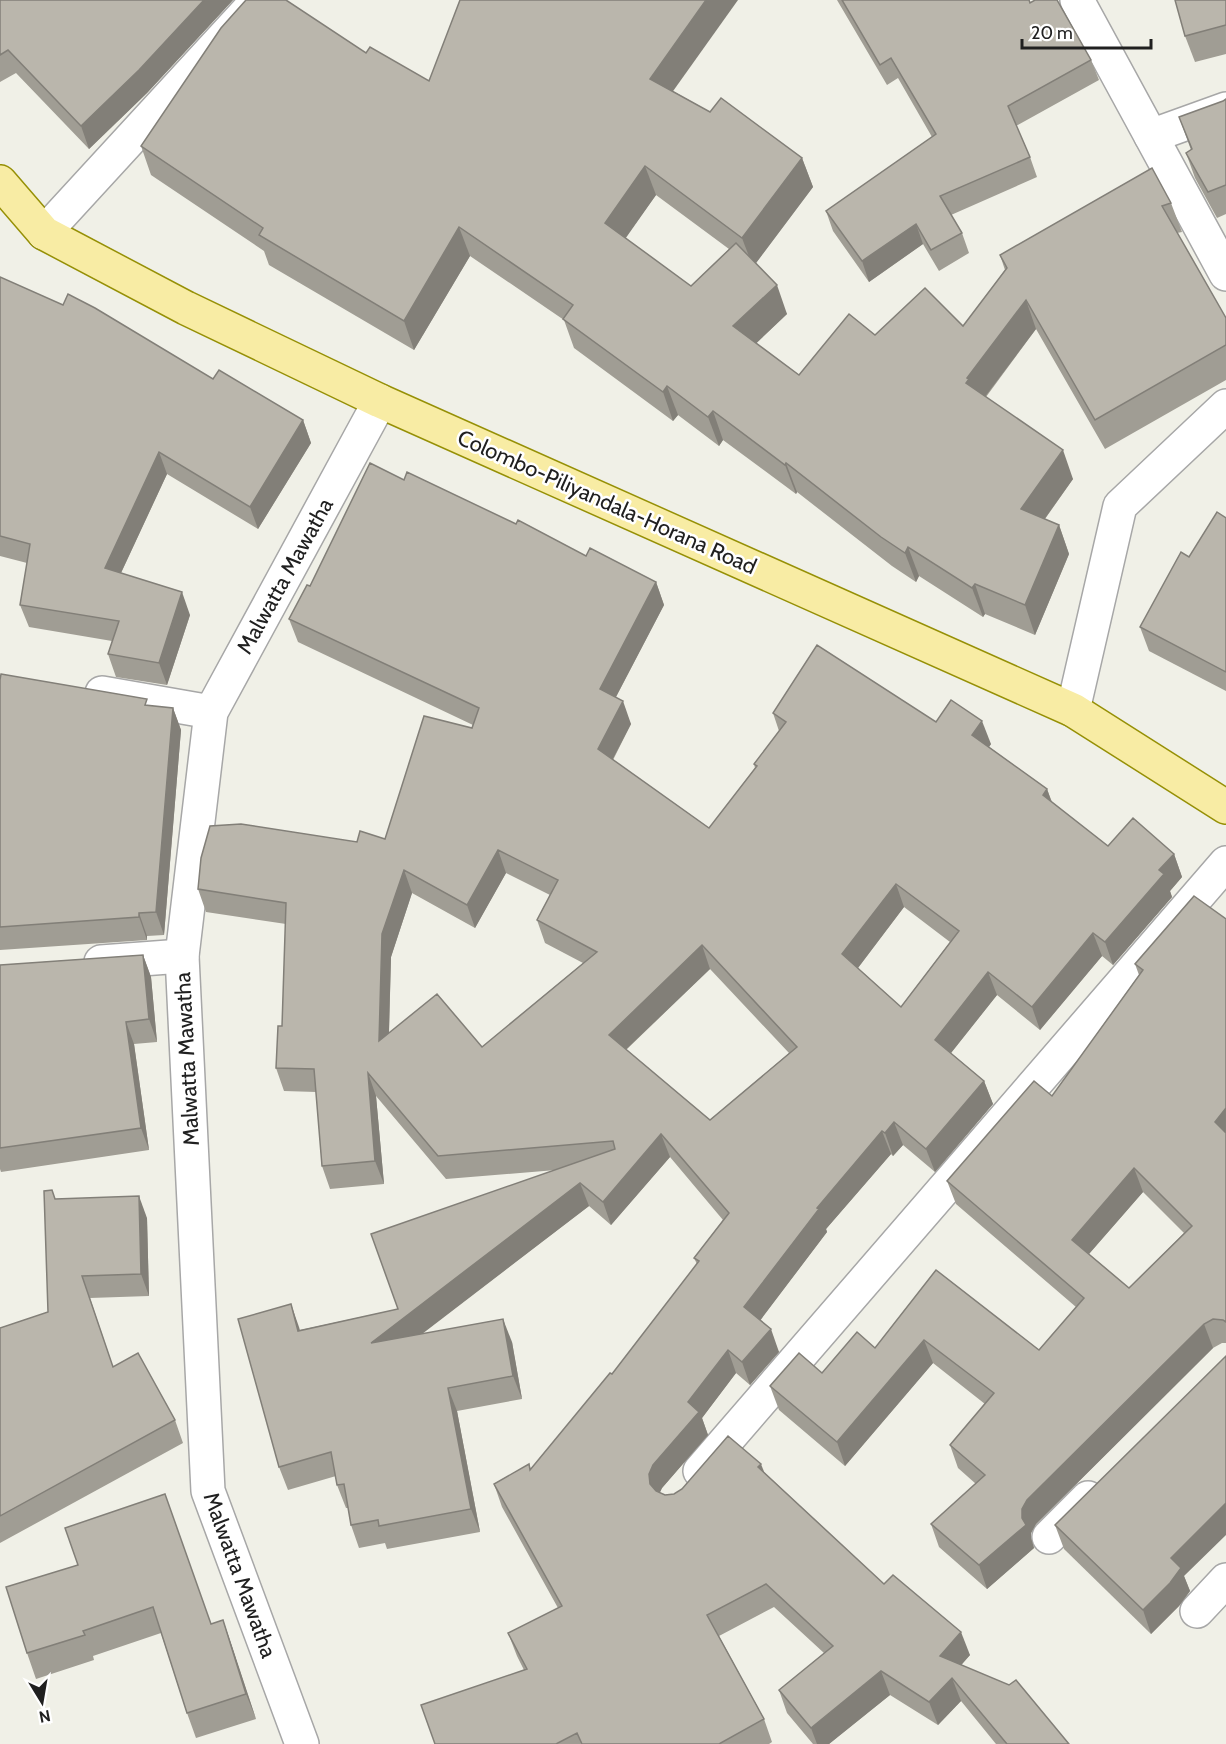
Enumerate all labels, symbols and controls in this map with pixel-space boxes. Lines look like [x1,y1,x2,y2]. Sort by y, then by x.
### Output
scale bar [1022,12,1151,50]
text: 20 m [1031,22,1073,44]
street label: Colombo-Piliyandala-Horana Road [453,424,761,580]
street label: Malwatta Mawatha [231,493,339,659]
street label: Malwatta Mawatha [169,971,205,1147]
street label: Malwatta Mawatha [198,1489,283,1662]
north arrow [12,1672,72,1732]
text: N [37,1706,52,1727]

